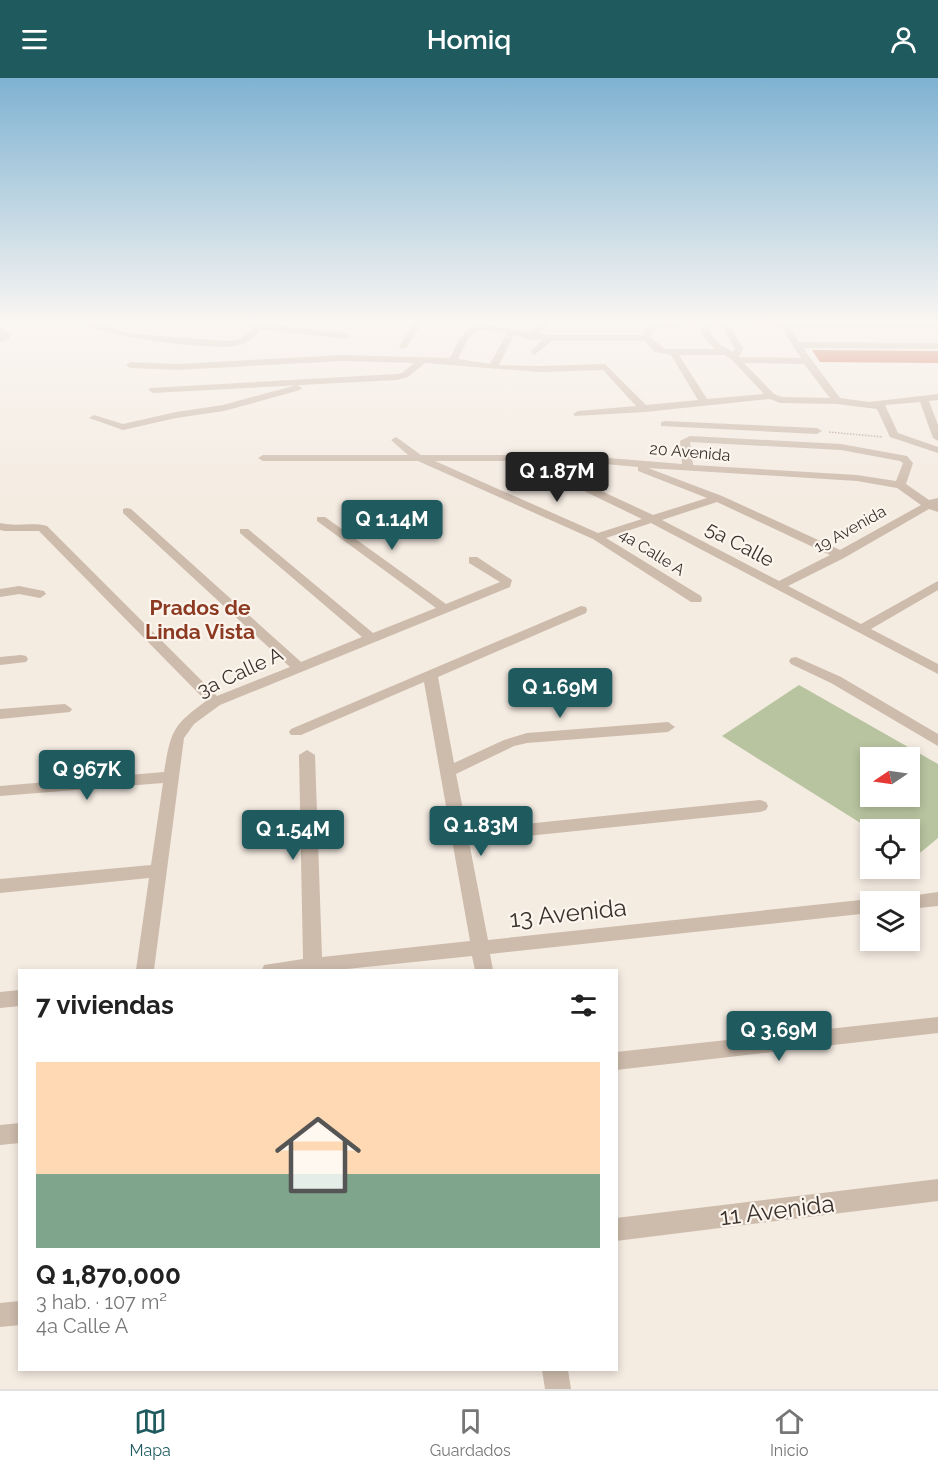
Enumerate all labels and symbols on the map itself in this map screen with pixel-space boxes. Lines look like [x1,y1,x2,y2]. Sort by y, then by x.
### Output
street label: 20 Avenida [649,439,731,465]
pin: Q 1.87M [502,452,612,503]
pin: Q 1.14M [337,500,447,551]
street label: 19 Avenida [811,501,889,557]
street label: 5a Calle [702,516,779,572]
street label: 4a Calle A [616,524,688,580]
district label: Prados de Linda Vista [145,595,255,644]
street label: 3a Calle A [193,641,287,702]
pin: Q 1.69M [505,668,615,719]
north arrow [860,747,920,807]
pin: Q 967K [38,750,136,801]
pin: Q 1.83M [426,806,536,857]
pin: Q 1.54M [238,810,348,861]
street label: 13 Avenida [508,892,628,934]
pin: Q 3.69M [724,1011,834,1062]
street label: 11 Avenida [718,1189,836,1231]

